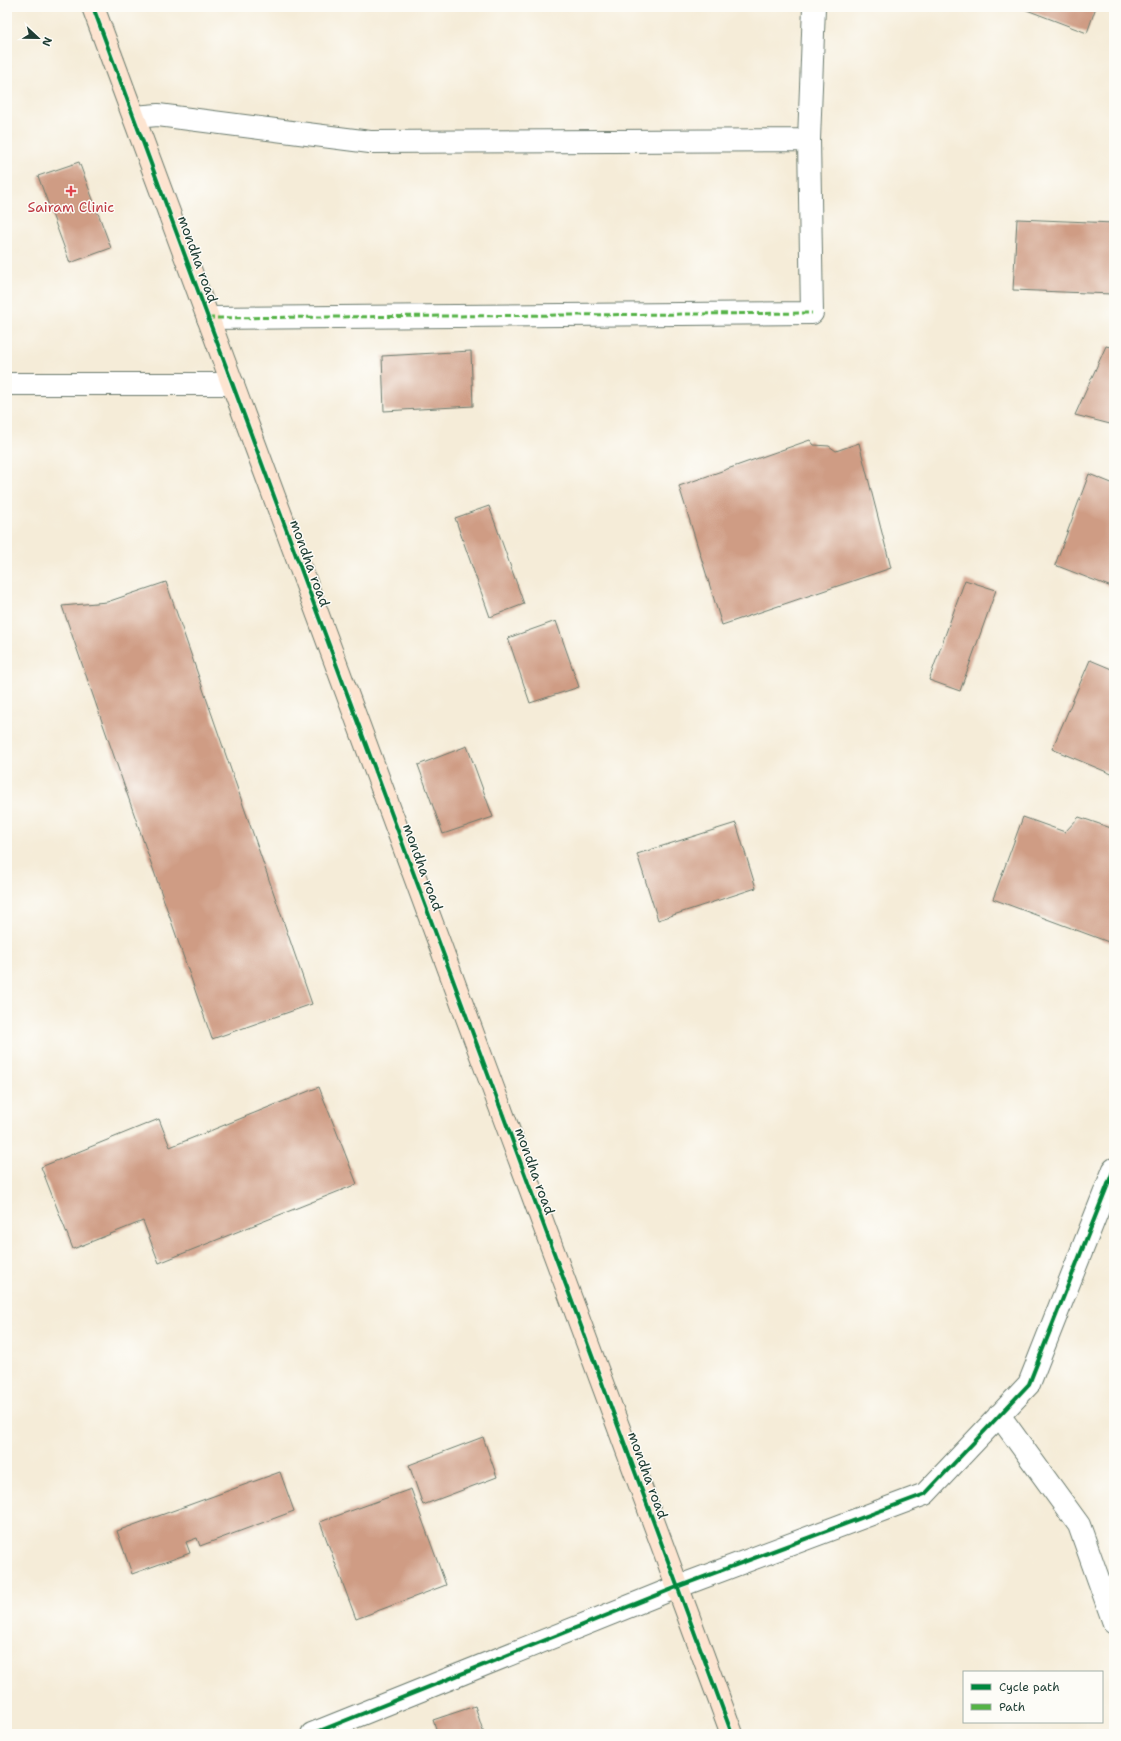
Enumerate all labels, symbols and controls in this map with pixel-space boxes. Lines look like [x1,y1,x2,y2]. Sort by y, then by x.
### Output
north arrow [18,18,58,58]
text: N [38,35,55,49]
marker: Sairam Clinic [65,185,77,197]
place label: Sairam Clinic [28,198,114,216]
street label: mondha road [174,213,222,305]
street label: mondha road [286,517,334,609]
street label: mondha road [399,821,447,913]
street label: mondha road [511,1125,559,1217]
street label: mondha road [624,1429,672,1521]
legend [963,1671,1103,1723]
text: Cycle path [999,1679,1060,1695]
text: Path [999,1699,1025,1715]

